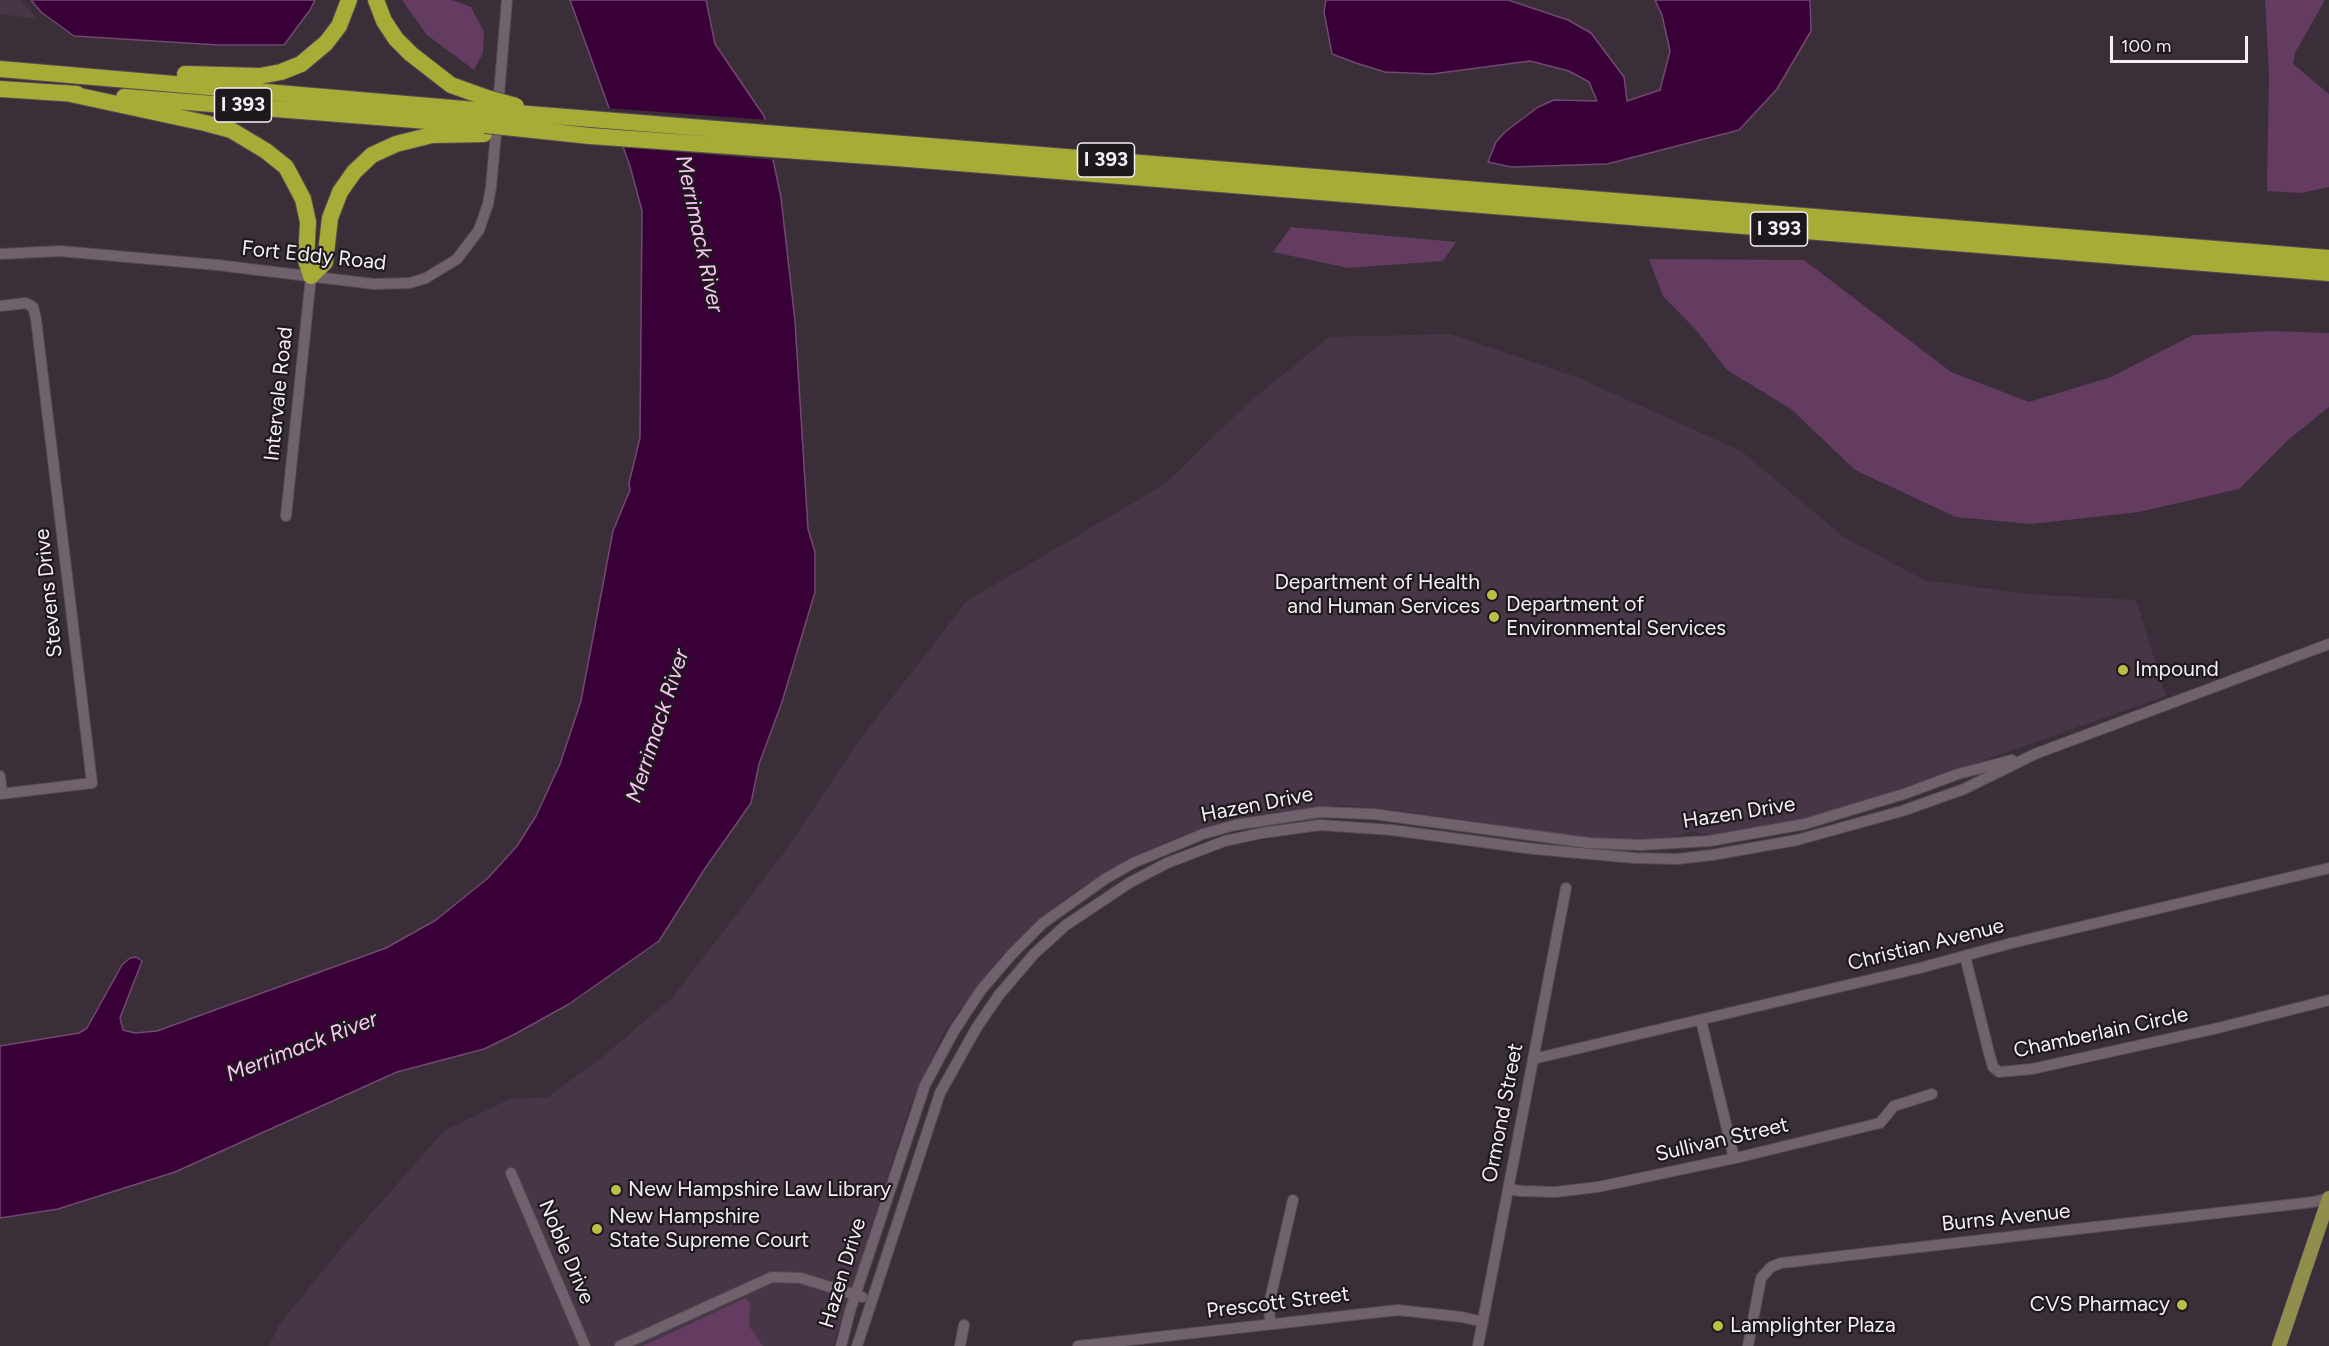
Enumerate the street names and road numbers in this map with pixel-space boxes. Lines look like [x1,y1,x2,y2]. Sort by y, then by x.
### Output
road number: I 393 [214,88,272,122]
road number: I 393 [1078,143,1134,177]
road number: I 393 [1750,212,1808,246]
street label: Fort Eddy Road [240,236,388,276]
street label: Intervale Road [259,326,299,462]
street label: Stevens Drive [30,527,68,659]
street label: Hazen Drive [1199,782,1315,828]
street label: Hazen Drive [1681,792,1797,834]
street label: Christian Avenue [1845,913,2007,977]
street label: Chamberlain Circle [2011,1002,2191,1064]
street label: Ormond Street [1477,1041,1529,1185]
street label: Sullivan Street [1653,1112,1791,1168]
street label: Noble Drive [533,1196,599,1308]
street label: Burns Avenue [1940,1199,2072,1237]
street label: Hazen Drive [814,1215,872,1331]
street label: Prescott Street [1205,1282,1351,1324]

